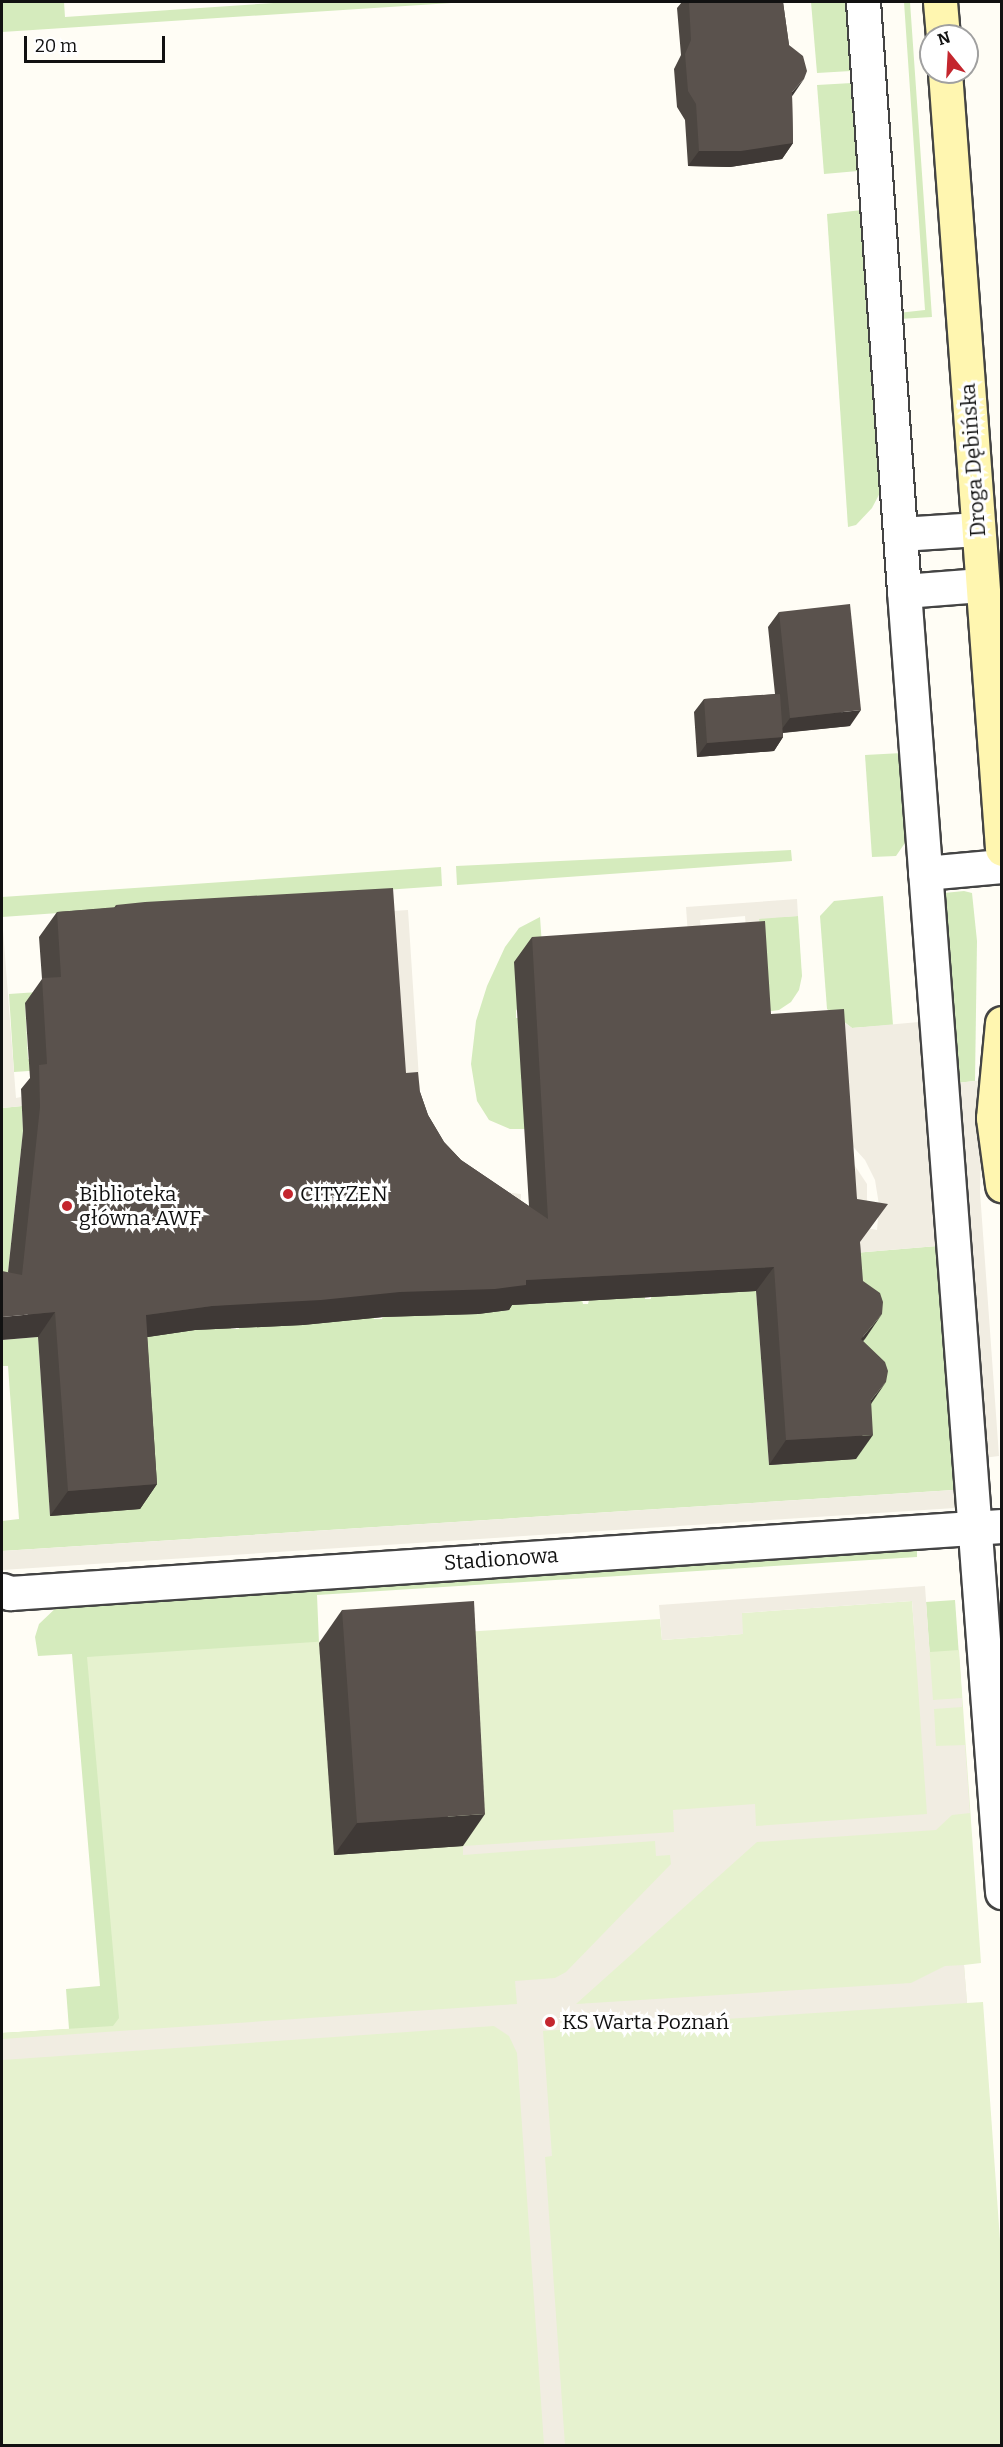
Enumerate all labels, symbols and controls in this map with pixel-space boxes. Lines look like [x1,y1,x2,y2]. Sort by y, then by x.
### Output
scale bar [27,24,168,62]
north arrow [919,24,979,84]
text: N [935,27,953,49]
text: 20 m [35,35,77,57]
street label: Droga Dębińska [955,382,991,538]
place label: Biblioteka główna AWF [79,1181,201,1231]
place label: CITYZEN [300,1181,388,1207]
marker: CITYZEN [281,1187,295,1201]
marker: Biblioteka główna AWF [60,1199,74,1213]
street label: Stadionowa [443,1542,559,1576]
place label: KS Warta Poznań [562,2009,729,2035]
marker: KS Warta Poznań [543,2015,557,2029]

